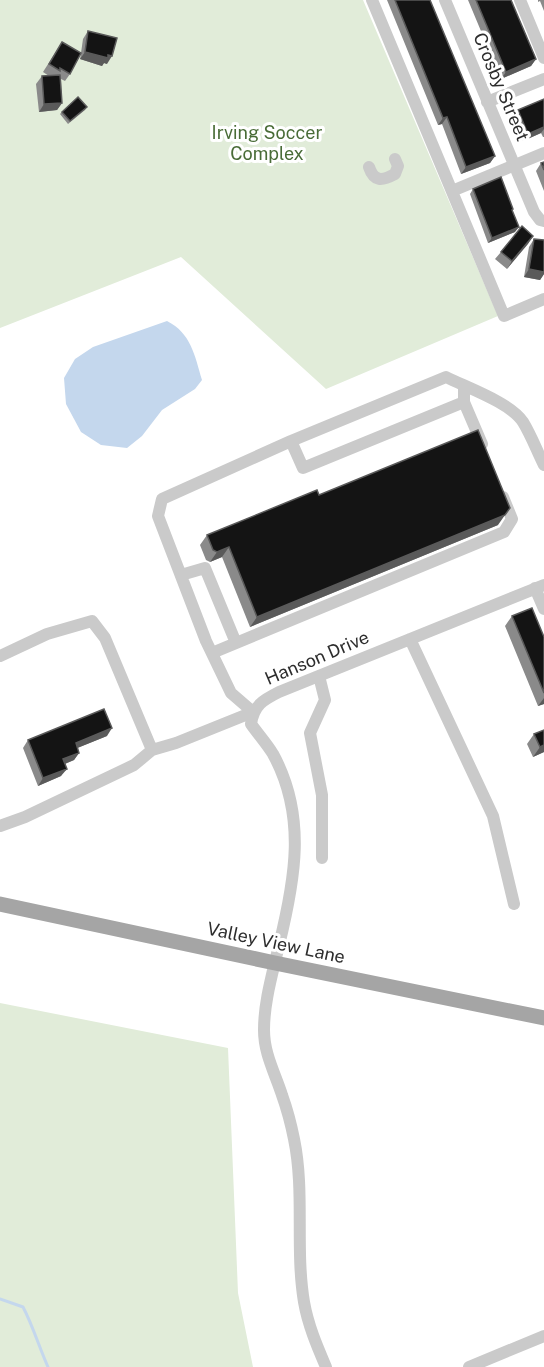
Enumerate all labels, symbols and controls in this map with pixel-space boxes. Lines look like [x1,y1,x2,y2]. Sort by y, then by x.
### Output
street label: Crosby Street [469,29,534,144]
park label: Irving Soccer Complex [212,122,322,164]
street label: Hanson Drive [262,626,372,689]
street label: Valley View Lane [205,918,347,967]

